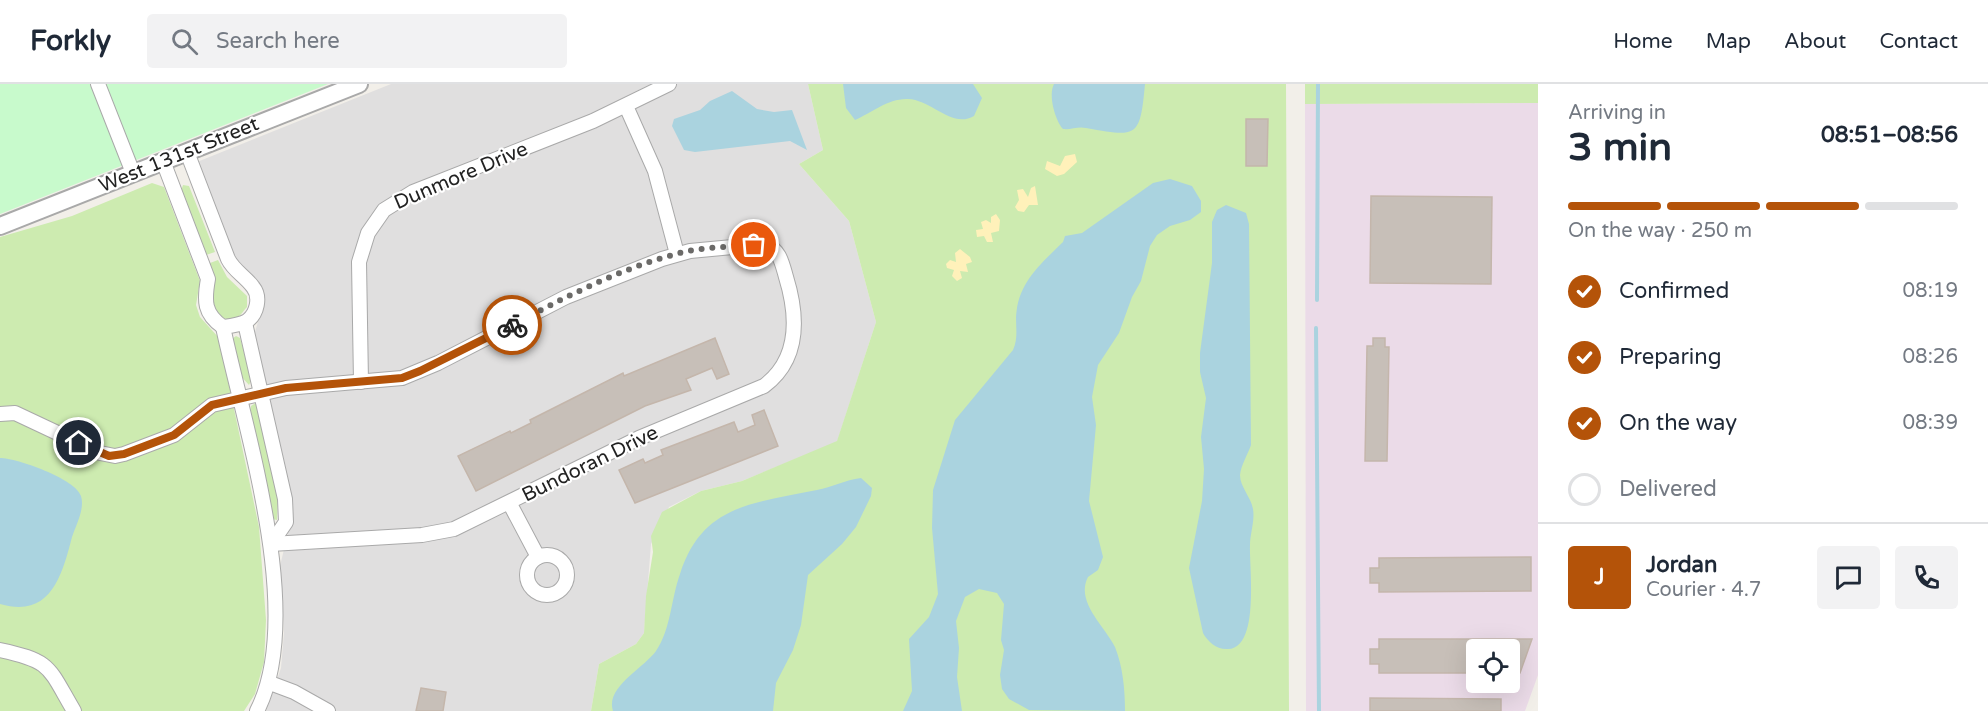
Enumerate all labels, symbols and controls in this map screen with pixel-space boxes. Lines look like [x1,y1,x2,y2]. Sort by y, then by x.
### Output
search box [147,14,567,68]
text: Forkly [30,24,111,58]
icon: search [168,25,201,58]
text: Search here [216,28,340,54]
text: Home [1613,29,1673,54]
text: Map [1706,29,1751,54]
text: About [1784,29,1846,54]
text: Contact [1879,29,1958,54]
text: Arriving in [1568,101,1666,125]
street label: West 131st Street [96,112,263,198]
text: 08:51–08:56 [1821,122,1958,148]
text: 3 min [1568,124,1672,171]
street label: Dunmore Drive [391,137,531,215]
pin [728,219,779,270]
text: On the way · 250 m [1568,219,1752,243]
icon: bag [737,228,770,261]
icon: check [1568,275,1601,308]
text: Confirmed [1619,278,1729,304]
text: 08:19 [1903,279,1958,303]
courier [482,295,542,355]
icon: bike [496,309,529,342]
icon: check [1568,341,1601,374]
text: Preparing [1619,344,1722,370]
text: 08:26 [1903,345,1958,369]
icon: check [1568,407,1601,440]
text: On the way [1619,410,1737,436]
text: 08:39 [1903,411,1958,435]
pin [53,417,104,468]
street label: Bundoran Drive [518,421,662,507]
icon: home [62,426,95,459]
text: Delivered [1619,476,1717,502]
button: chat [1817,546,1880,609]
button: phone [1895,546,1958,609]
text: Jordan [1646,552,1717,578]
text: J [1594,564,1605,590]
text: Courier · 4.7 [1646,578,1761,602]
map controls [1466,639,1520,693]
button: locate [1466,639,1520,693]

